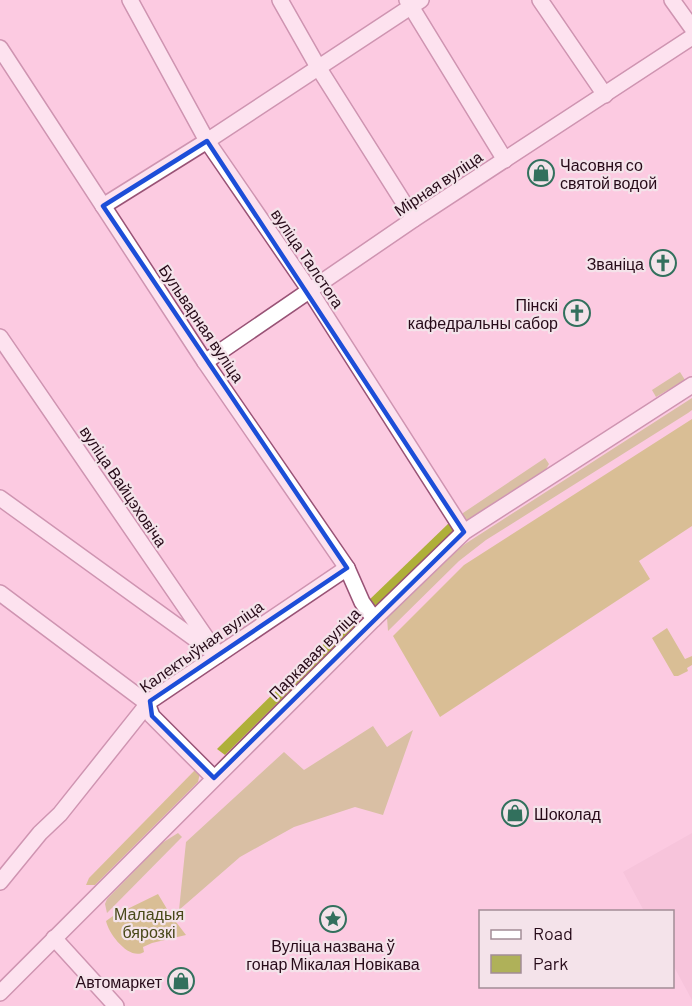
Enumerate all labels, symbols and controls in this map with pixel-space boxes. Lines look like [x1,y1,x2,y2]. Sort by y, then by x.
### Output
street label: Мірная вуліца [390,147,486,219]
place label: Часовня со святой водой [560,155,657,192]
shop icon: Часовня со святой водой [526,158,556,188]
street label: вуліца Талстога [268,205,348,311]
church icon: Званіца [648,248,678,278]
place label: Званіца [587,254,644,273]
street label: Бульварная вуліца [156,261,248,386]
place label: Пінскі кафедральны сабор [408,295,558,332]
church icon: Пінскі кафедральны сабор [562,298,592,328]
street label: вуліца Вайцэховіча [77,422,172,550]
street label: Калектыўная вуліца [135,596,267,696]
street label: Паркавая вуліца [264,603,364,703]
shop icon: Шоколад [500,798,530,828]
place label: Шоколад [534,804,602,823]
park label: Маладыя бярозкі [114,904,184,941]
place icon: Вуліца названа ў гонар Мікалая Новікава [318,904,348,934]
legend [479,910,674,988]
text: Road [533,922,573,944]
place label: Вуліца названа ў гонар Мікалая Новікава [246,936,420,973]
text: Park [533,952,568,974]
shop icon: Автомаркет [166,966,196,996]
place label: Автомаркет [75,972,163,991]

